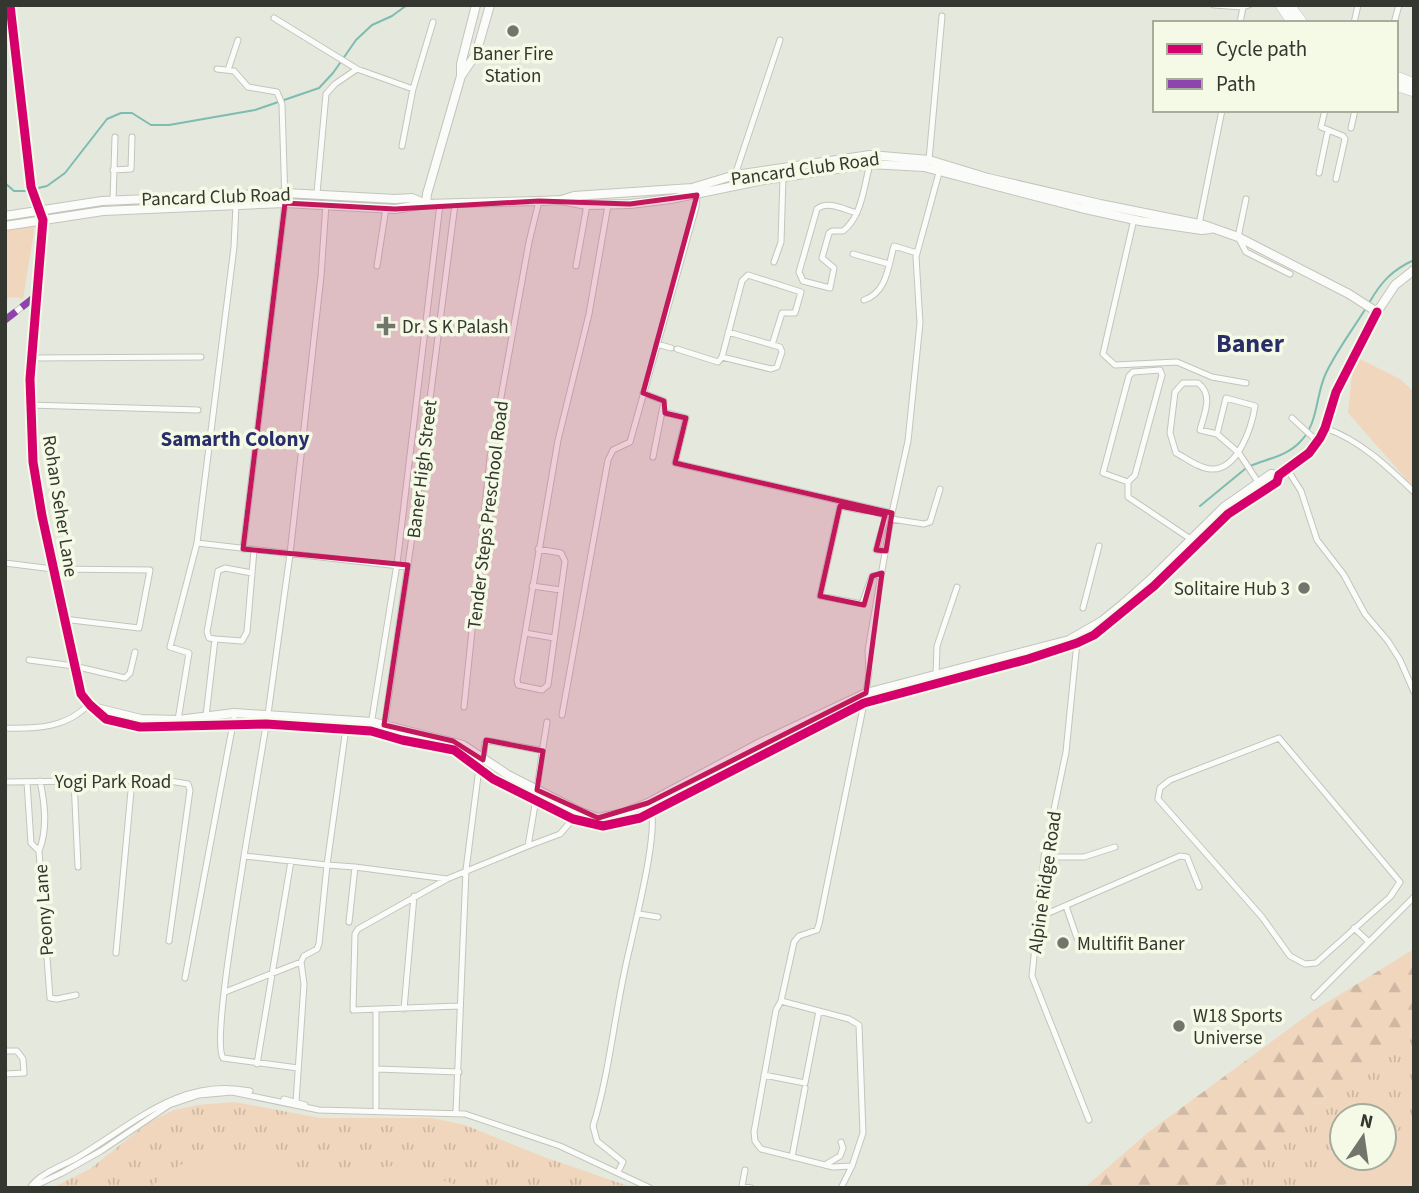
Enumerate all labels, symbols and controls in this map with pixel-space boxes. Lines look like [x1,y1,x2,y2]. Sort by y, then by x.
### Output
legend [1153,21,1398,112]
marker: Baner Fire Station [505,23,521,39]
text: Cycle path [1216,34,1307,64]
place label: Baner Fire Station [473,41,553,90]
text: Path [1216,69,1256,99]
street label: Pancard Club Road [729,146,881,193]
street label: Pancard Club Road [141,181,291,214]
place label: Dr. S K Palash [402,314,509,341]
marker: Dr. S K Palash [376,316,396,336]
district label: Baner [1216,325,1285,362]
street label: Baner High Street [401,398,444,540]
street label: Tender Steps Preschool Road [461,399,516,631]
district label: Samarth Colony [161,424,310,454]
street label: Rohan Seher Lane [35,433,84,579]
place label: Solitaire Hub 3 [1174,576,1290,603]
marker: Solitaire Hub 3 [1296,580,1312,596]
street label: Yogi Park Road [54,769,171,796]
street label: Alpine Ridge Road [1022,809,1069,955]
street label: Peony Lane [28,863,61,957]
place label: Multifit Baner [1077,931,1185,958]
marker: Multifit Baner [1055,935,1071,951]
place label: W18 Sports Universe [1193,1003,1282,1052]
marker: W18 Sports Universe [1171,1018,1187,1034]
north arrow [1328,1102,1398,1172]
text: N [1357,1107,1376,1136]

